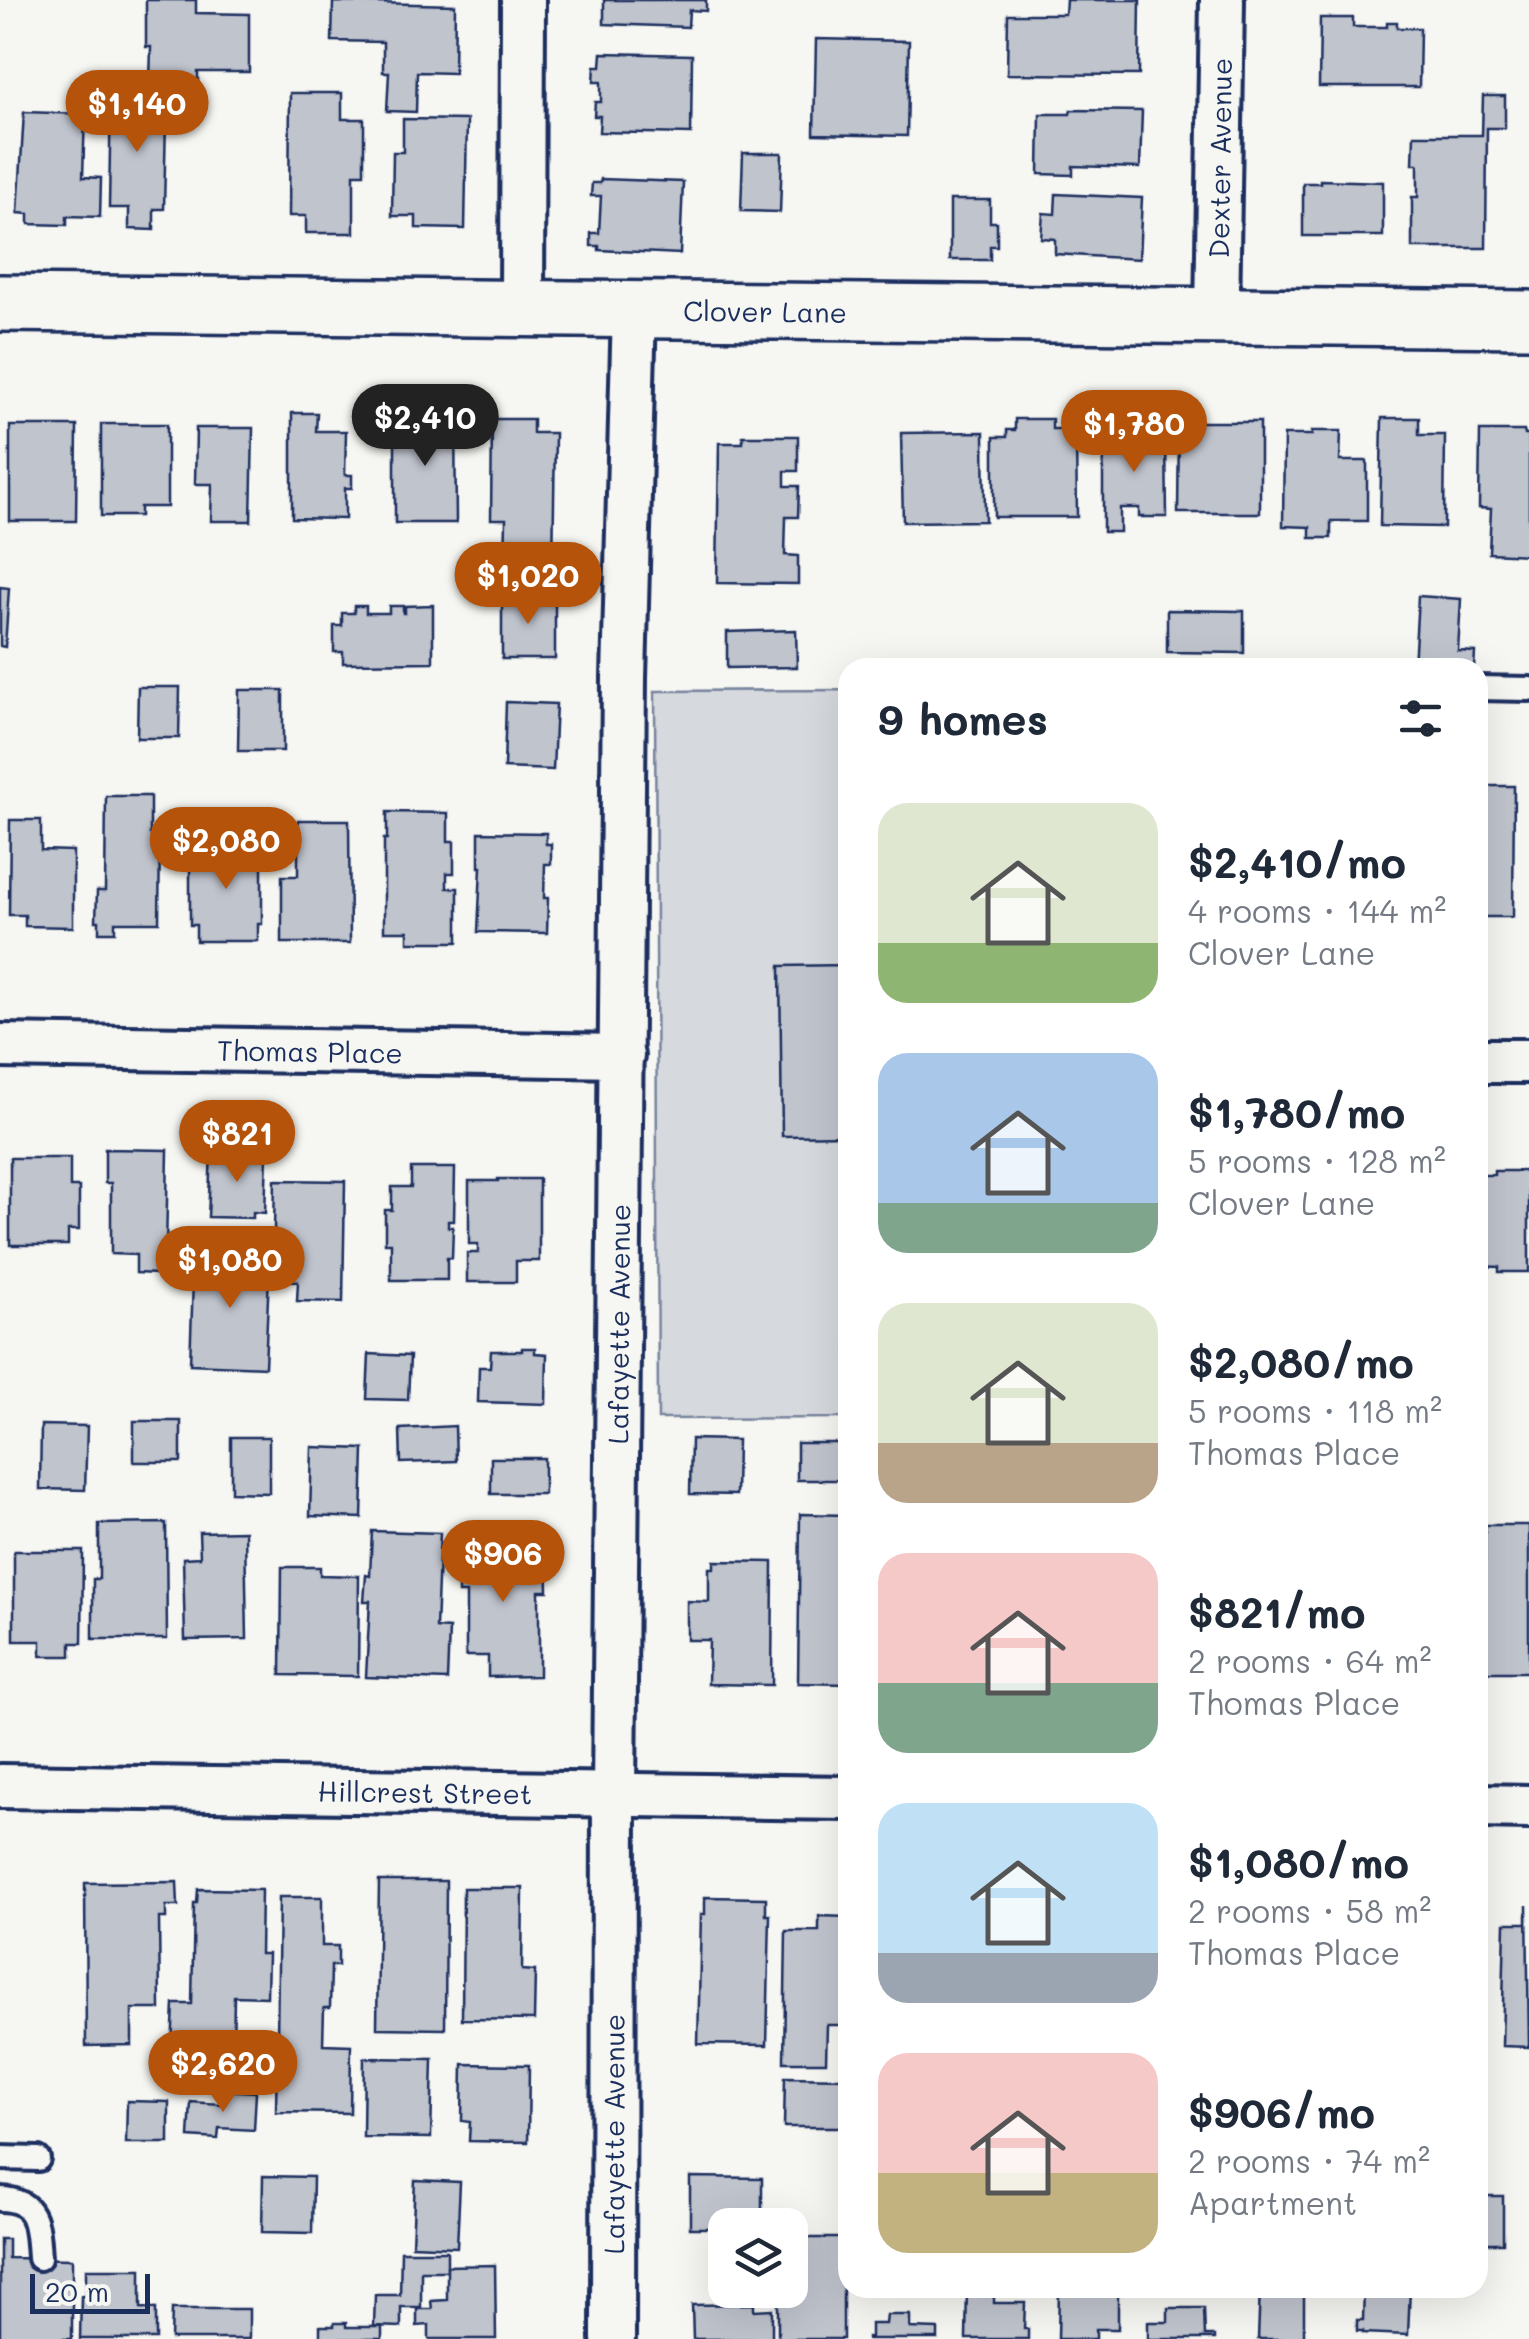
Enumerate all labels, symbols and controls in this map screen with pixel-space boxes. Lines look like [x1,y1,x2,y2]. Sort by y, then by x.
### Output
street label: Dexter Avenue [1200,58,1239,259]
pin: $1,140 [56,70,218,155]
text: $1,140 [88,81,186,123]
street label: Clover Lane [683,292,847,330]
pin: $2,410 [344,384,506,469]
pin: $1,780 [1053,390,1215,475]
text: $2,410 [374,395,476,437]
text: $1,780 [1083,401,1185,443]
pin: $1,020 [447,542,609,627]
text: $1,020 [477,553,579,595]
text: 9 homes [878,691,1048,746]
icon: filters [1393,691,1448,746]
pin: $2,080 [145,807,307,892]
text: $2,080 [172,818,280,860]
text: $2,410/mo [1188,834,1406,889]
icon: home [958,843,1078,963]
text: 4 rooms · 144 m² [1188,889,1446,931]
text: Clover Lane [1188,931,1375,973]
street label: Thomas Place [217,1031,403,1070]
text: $1,780/mo [1188,1084,1405,1139]
icon: home [958,1093,1078,1213]
pin: $821 [178,1100,296,1185]
text: $821 [201,1111,273,1153]
text: 5 rooms · 128 m² [1188,1139,1446,1181]
text: Clover Lane [1188,1181,1375,1223]
street label: Lafayette Avenue [599,1204,637,1444]
pin: $1,080 [149,1226,311,1311]
text: $1,080 [178,1237,282,1279]
text: $2,080/mo [1188,1334,1414,1389]
icon: home [958,1343,1078,1463]
text: 5 rooms · 118 m² [1188,1389,1442,1431]
text: Thomas Place [1188,1431,1400,1473]
pin: $906 [444,1520,562,1605]
text: $906 [464,1531,542,1573]
text: $821/mo [1188,1584,1365,1639]
icon: home [958,1593,1078,1713]
text: 2 rooms · 64 m² [1188,1639,1432,1681]
text: Thomas Place [1188,1681,1400,1723]
street label: Hillcrest Street [317,1772,532,1812]
text: $1,080/mo [1188,1834,1409,1889]
icon: home [958,1843,1078,1963]
text: 2 rooms · 58 m² [1188,1889,1431,1931]
text: Thomas Place [1188,1931,1400,1973]
street label: Lafayette Avenue [595,2014,632,2254]
pin: $2,620 [142,2030,304,2115]
text: $2,620 [170,2041,276,2083]
text: $906/mo [1188,2084,1375,2139]
icon: home [958,2093,1078,2213]
text: 2 rooms · 74 m² [1188,2139,1430,2181]
text: Apartment [1188,2181,1357,2223]
map controls [708,2208,808,2308]
button: layers [708,2208,808,2308]
scale bar [30,2269,150,2314]
text: 20 m [45,2273,109,2309]

